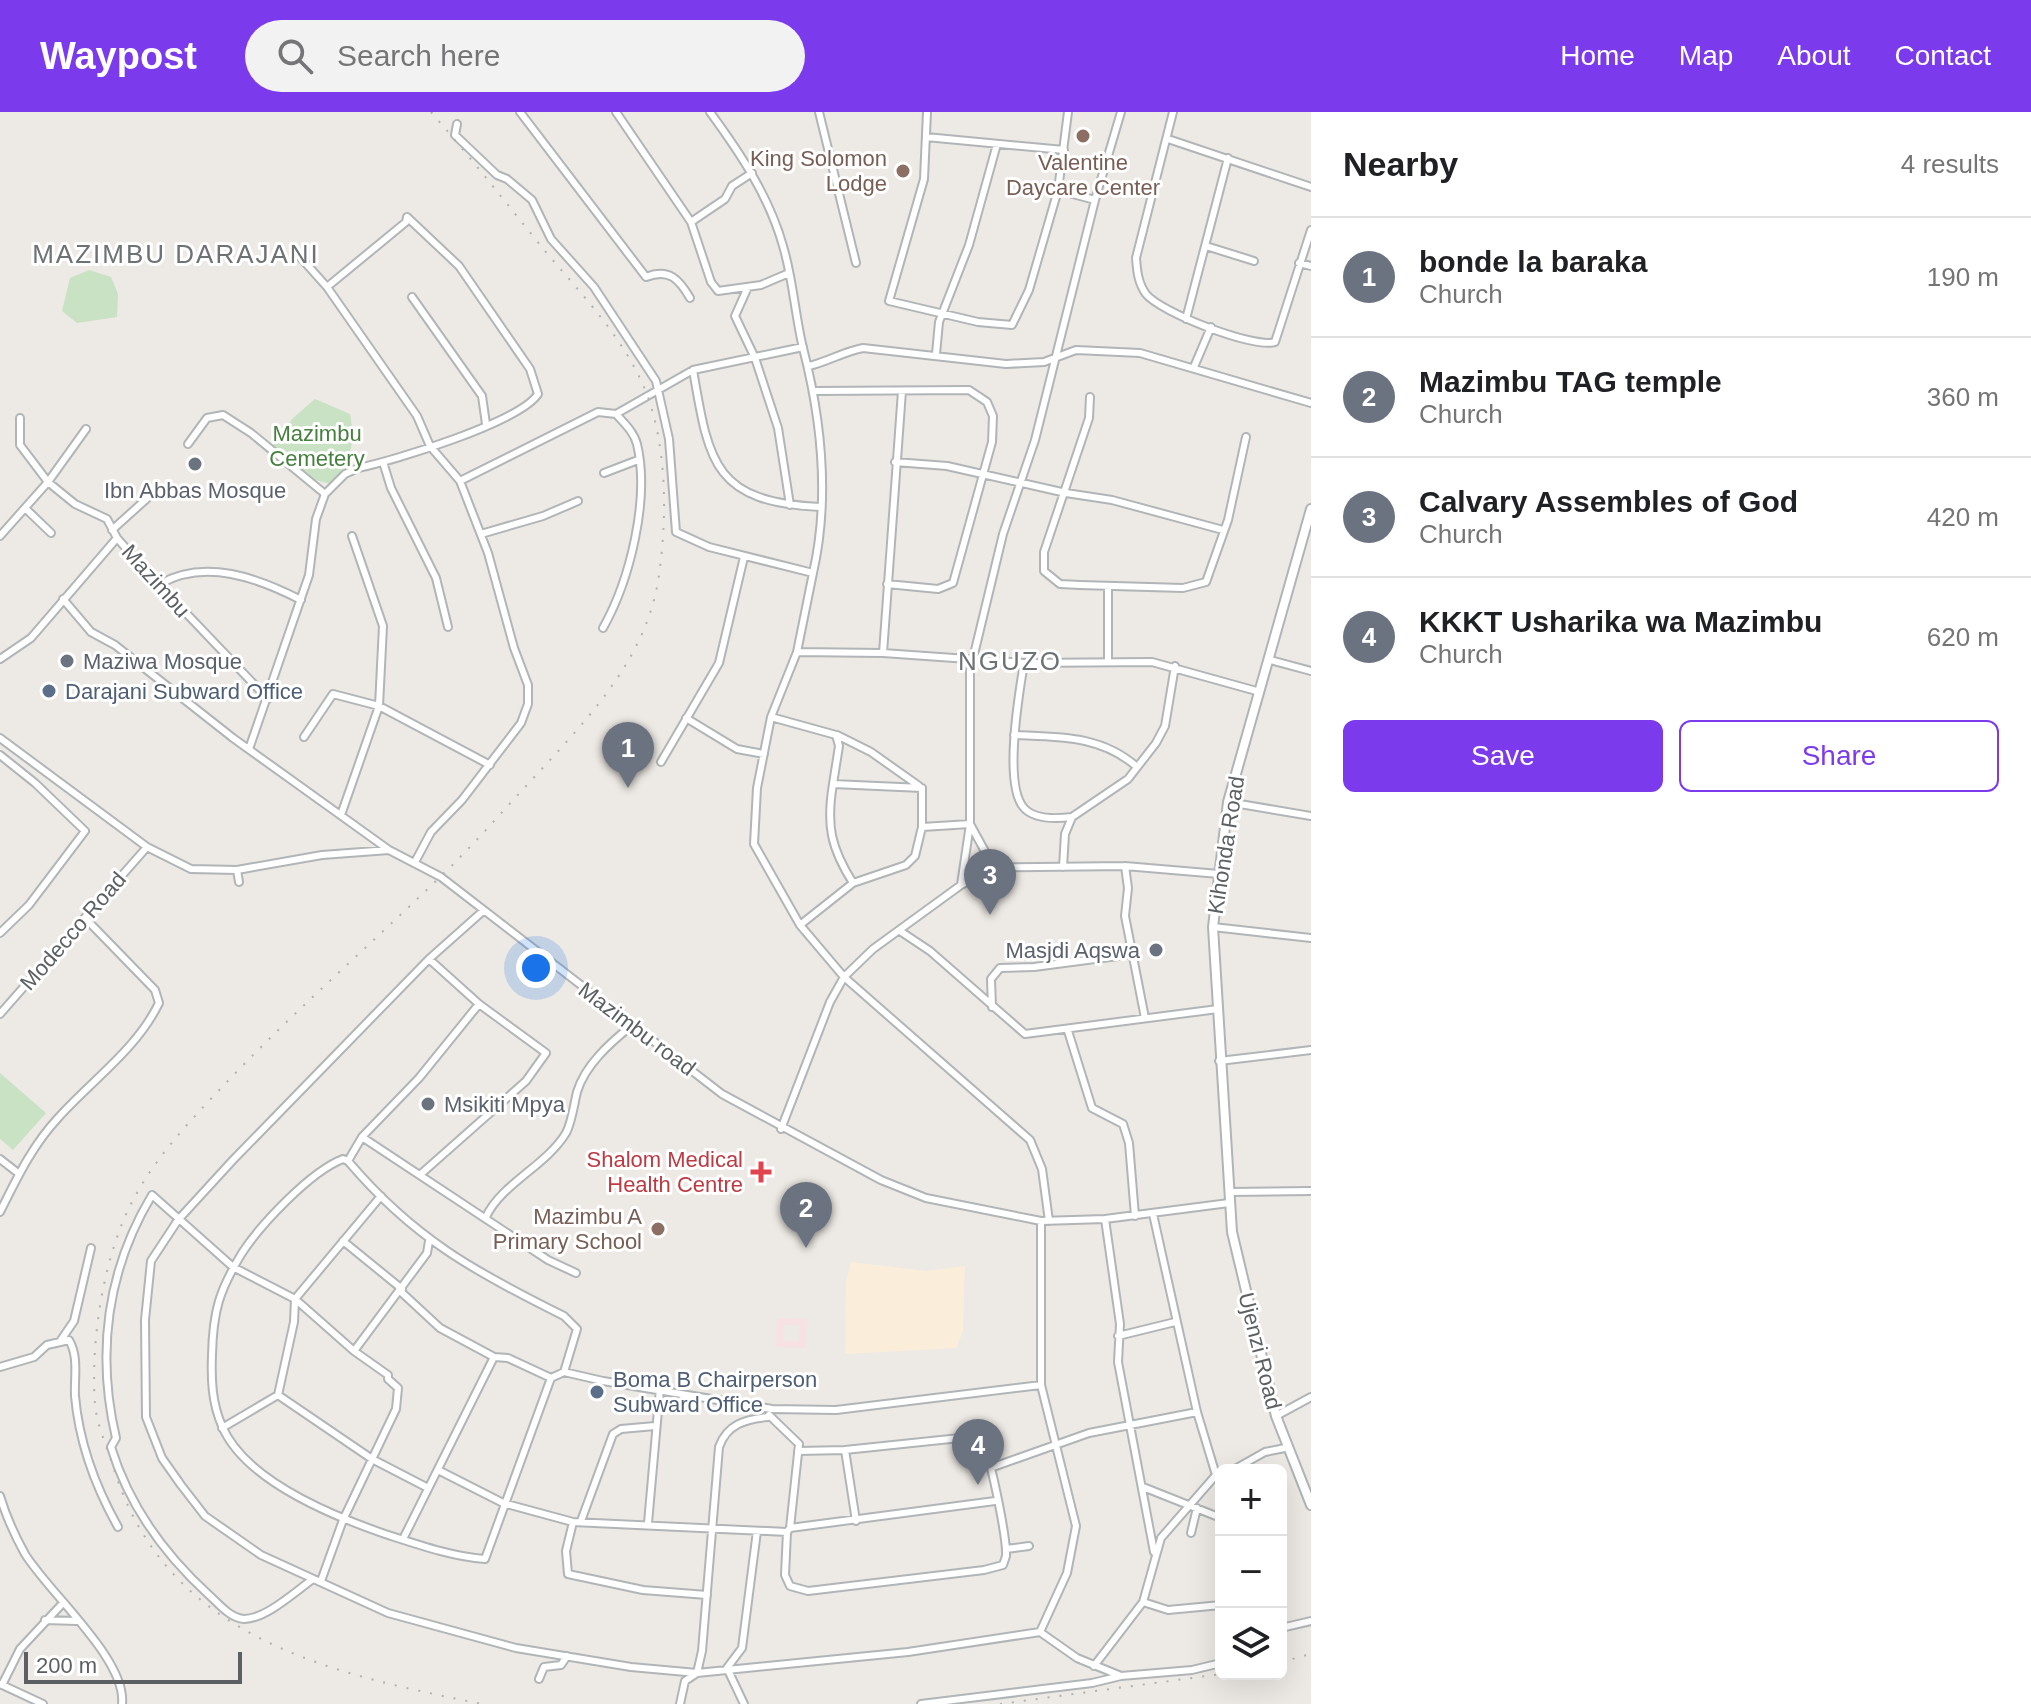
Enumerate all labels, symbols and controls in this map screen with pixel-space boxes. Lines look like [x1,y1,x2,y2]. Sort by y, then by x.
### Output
search box [245,20,805,92]
icon: search [273,34,317,78]
text: Waypost [40,35,197,77]
text: Search here [337,39,500,72]
text: Home [1560,40,1635,71]
text: Map [1679,40,1733,71]
text: About [1777,40,1851,71]
text: Contact [1895,40,1991,71]
marker: Valentine Daycare Center [1074,127,1092,145]
text: Nearby [1343,145,1458,183]
place label: King Solomon Lodge [750,146,887,196]
text: 4 results [1901,149,1999,179]
place label: Valentine Daycare Center [1006,150,1160,200]
marker: King Solomon Lodge [894,162,912,180]
district label: MAZIMBU DARAJANI [32,239,320,269]
text: bonde la baraka [1419,245,1647,278]
text: 1 [1362,262,1376,292]
text: 190 m [1927,262,1999,292]
text: Church [1419,279,1503,309]
text: Mazimbu TAG temple [1419,365,1722,398]
text: 2 [1362,382,1376,412]
text: 360 m [1927,382,1999,412]
text: Church [1419,399,1503,429]
park label: Mazimbu Cemetery [269,421,365,471]
marker: Ibn Abbas Mosque [186,455,204,473]
place label: Ibn Abbas Mosque [104,478,286,503]
text: Calvary Assembles of God [1419,485,1798,518]
text: 3 [1362,502,1376,532]
text: 420 m [1927,502,1999,532]
text: Church [1419,519,1503,549]
street label: Mazimbu [117,539,195,623]
text: KKKT Usharika wa Mazimbu [1419,605,1822,638]
text: 4 [1362,622,1376,652]
text: 620 m [1927,622,1999,652]
text: Church [1419,639,1503,669]
district label: NGUZO [958,646,1062,676]
place label: Maziwa Mosque [83,649,242,674]
marker: Maziwa Mosque [58,652,76,670]
place label: Darajani Subward Office [65,679,303,704]
marker: Darajani Subward Office [40,682,58,700]
button: Save [1343,720,1663,792]
button: Share [1679,720,1999,792]
pin: 1 [602,722,654,788]
street label: Kihonda Road [1203,774,1249,916]
pin: 3 [964,849,1016,915]
street label: Modecco Road [15,867,131,995]
place label: Masjdi Aqswa [1005,938,1141,963]
marker: Masjdi Aqswa [1147,941,1165,959]
your location [516,948,556,988]
street label: Mazimbu road [574,977,700,1081]
place label: Msikiti Mpya [444,1092,566,1117]
marker: Msikiti Mpya [419,1095,437,1113]
place label: Shalom Medical Health Centre [586,1147,743,1197]
marker: Shalom Medical Health Centre [750,1161,772,1183]
pin: 2 [780,1182,832,1248]
place label: Mazimbu A Primary School [493,1204,642,1254]
marker: Mazimbu A Primary School [649,1220,667,1238]
street label: Ujenzi Road [1233,1290,1287,1412]
place label: Boma B Chairperson Subward Office [613,1367,817,1417]
marker: Boma B Chairperson Subward Office [588,1383,606,1401]
pin: 4 [952,1419,1004,1485]
map controls [1215,1464,1287,1680]
button: + [1215,1464,1287,1536]
button: − [1215,1536,1287,1608]
button: layers [1215,1608,1287,1680]
scale bar [24,1648,242,1684]
text: 200 m [36,1653,97,1678]

